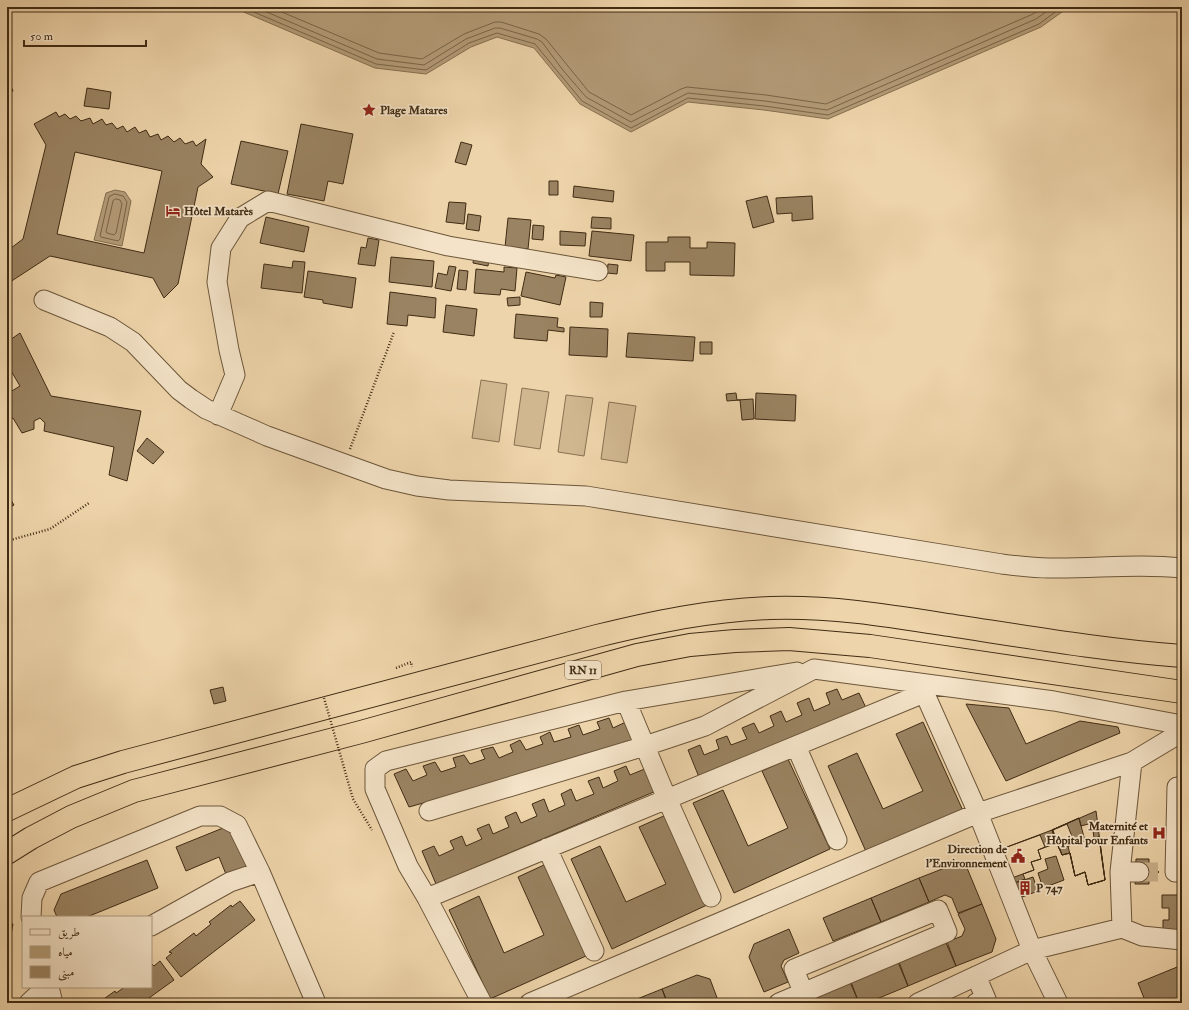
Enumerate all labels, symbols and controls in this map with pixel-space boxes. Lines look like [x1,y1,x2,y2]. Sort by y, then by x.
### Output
scale bar [24,22,146,48]
text: 50 m [30,29,54,44]
place icon: Plage Matares [361,102,377,118]
place label: Plage Matares [380,103,447,118]
hotel icon: Hôtel Matarès [165,203,181,219]
place label: Hôtel Matarès [184,204,253,219]
road number: RN 11 [565,661,601,679]
place label: Maternité et Hôpital pour Enfants [1046,819,1148,848]
hospital icon: Maternité et Hôpital pour Enfants [1151,825,1167,841]
place label: Direction de l'Environnement [925,842,1008,871]
public building icon: Direction de l'Environnement [1010,848,1026,864]
building icon: P 747 [1017,880,1033,896]
place label: P 747 [1036,881,1063,896]
legend [22,916,152,988]
text: طريق [58,925,80,940]
text: مياه [58,945,73,960]
text: مبنى [58,965,74,981]

